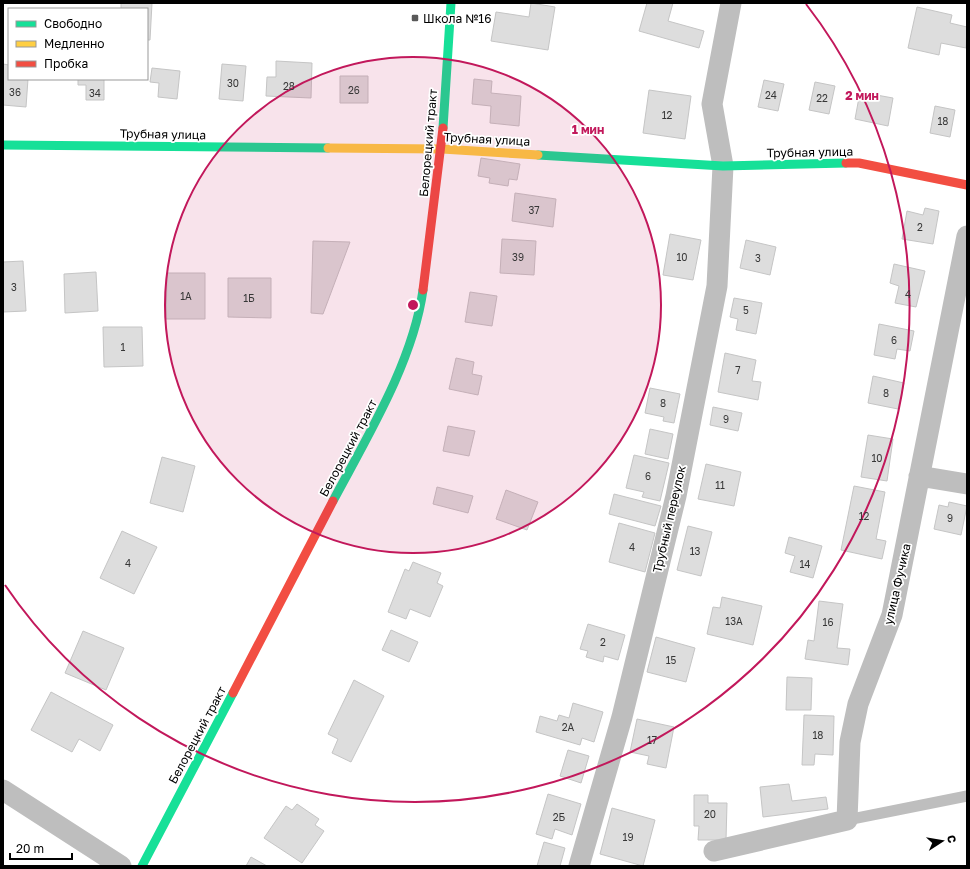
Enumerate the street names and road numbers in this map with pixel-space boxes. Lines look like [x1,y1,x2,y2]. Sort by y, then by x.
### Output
street label: Белорецкий тракт [416,88,440,198]
street label: Трубная улица [120,126,206,142]
street label: Трубная улица [443,129,531,149]
street label: Трубная улица [767,144,853,160]
street label: Белорецкий тракт [316,397,380,499]
street label: Трубный переулок [649,464,689,574]
street label: улица Фучика [880,542,914,626]
street label: Белорецкий тракт [165,684,229,786]

